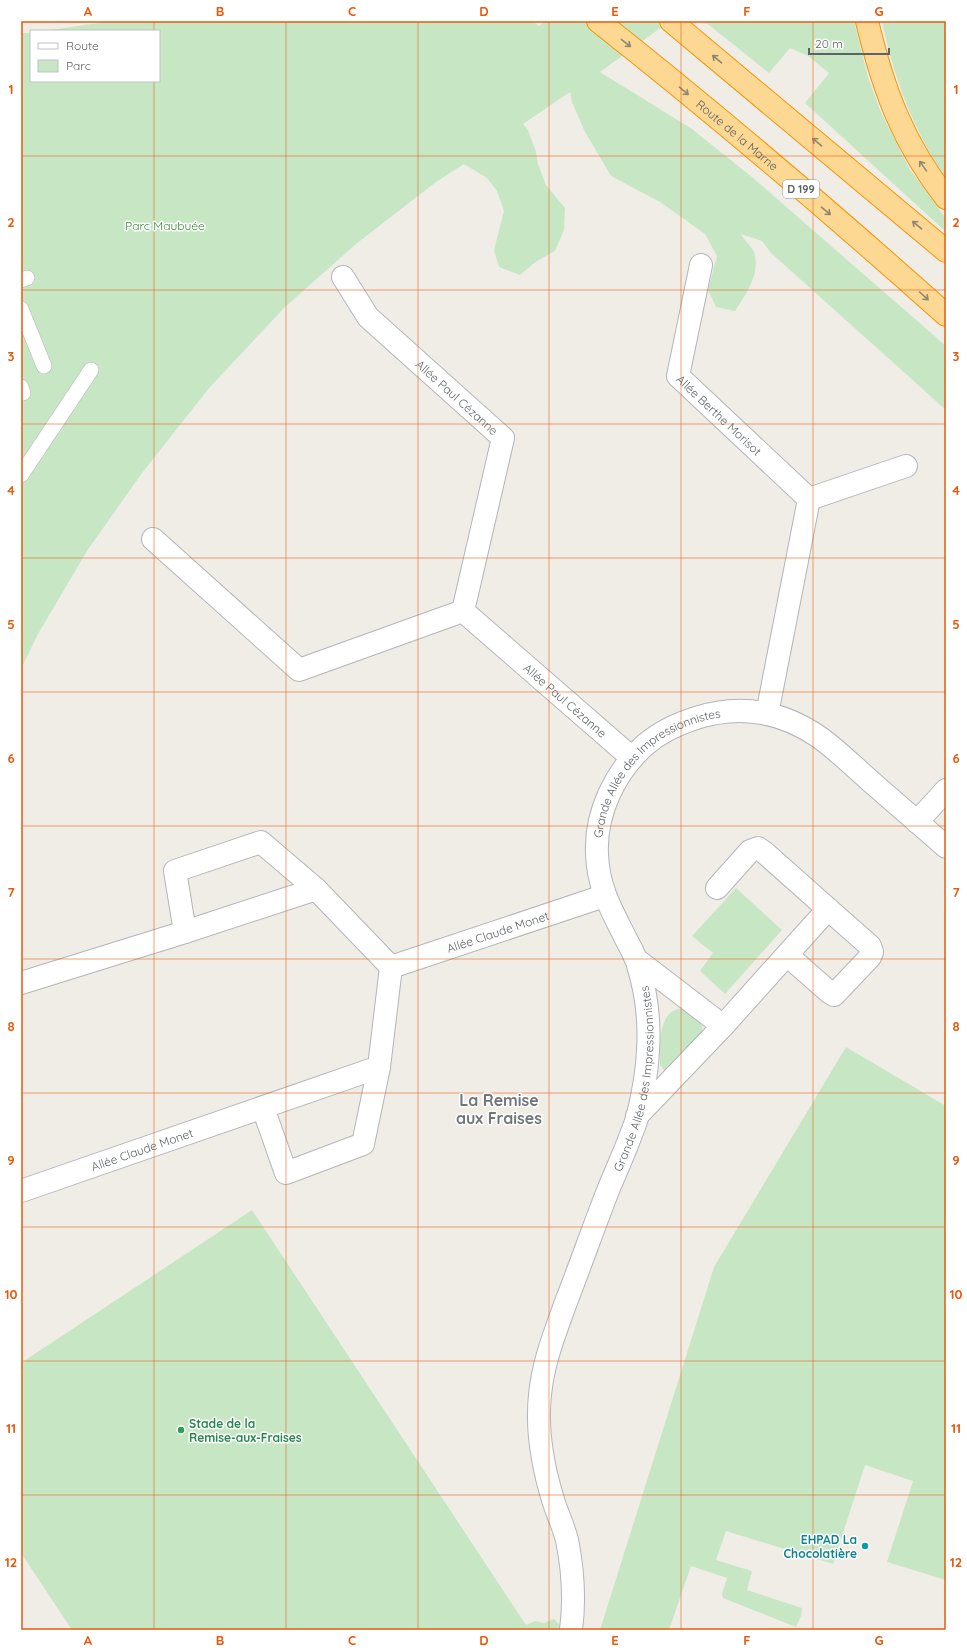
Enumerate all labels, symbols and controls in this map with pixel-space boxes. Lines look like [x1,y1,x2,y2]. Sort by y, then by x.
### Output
text: A [84,3,93,19]
text: B [216,3,224,19]
text: C [348,3,356,19]
text: D [479,3,489,19]
text: E [611,3,619,19]
text: F [743,3,751,19]
text: G [874,3,884,19]
legend [30,30,160,82]
scale bar [809,30,889,56]
text: 20 m [815,36,843,51]
text: Route [66,38,99,53]
one-way arrow [621,39,632,48]
one-way arrow [711,54,722,63]
text: Parc [66,58,91,73]
text: 1 [8,81,14,97]
text: 1 [953,81,959,97]
one-way arrow [679,86,690,95]
street label: Route de la Marne [693,96,782,173]
one-way arrow [811,137,822,146]
one-way arrow [919,161,927,172]
road number: D 199 [783,180,819,198]
one-way arrow [821,206,832,215]
text: 2 [7,214,15,230]
text: 2 [952,214,960,230]
park label: Parc Maubuée [125,218,205,233]
one-way arrow [911,220,922,229]
one-way arrow [919,291,929,300]
text: 3 [8,348,15,364]
text: 3 [953,348,960,364]
street label: Allée Paul Cézanne [413,356,502,438]
street label: Allée Berthe Morisot [673,371,765,458]
text: 4 [7,482,15,498]
text: 4 [952,482,960,498]
text: 5 [7,616,15,632]
text: 5 [952,616,960,632]
street label: Allée Paul Cézanne [521,660,610,740]
street label: Grande Allée des Impressionnistes [590,705,722,838]
text: 6 [7,750,15,766]
text: 6 [952,750,960,766]
text: 7 [7,884,15,900]
text: 7 [952,884,960,900]
street label: Allée Claude Monet [445,907,551,955]
street label: Grande Allée des Impressionnistes [610,984,656,1173]
text: 8 [7,1018,15,1034]
text: 8 [952,1018,960,1034]
district label: La Remise aux Fraises [456,1090,542,1128]
street label: Allée Claude Monet [89,1125,195,1174]
text: 9 [7,1152,15,1168]
text: 9 [952,1152,960,1168]
text: 10 [4,1286,18,1302]
text: 10 [949,1286,963,1302]
place label: Stade de la Remise-aux-Fraises [189,1416,302,1445]
text: 11 [6,1420,16,1436]
text: 11 [951,1420,961,1436]
marker: Stade de la Remise-aux-Fraises [176,1425,186,1435]
place label: EHPAD La Chocolatière [784,1532,857,1561]
marker: EHPAD La Chocolatière [860,1541,870,1551]
text: 12 [5,1554,17,1570]
text: 12 [950,1554,962,1570]
text: A [84,1632,93,1648]
text: B [216,1632,224,1648]
text: C [348,1632,356,1648]
text: D [479,1632,489,1648]
text: E [611,1632,619,1648]
text: F [743,1632,751,1648]
text: G [874,1632,884,1648]

